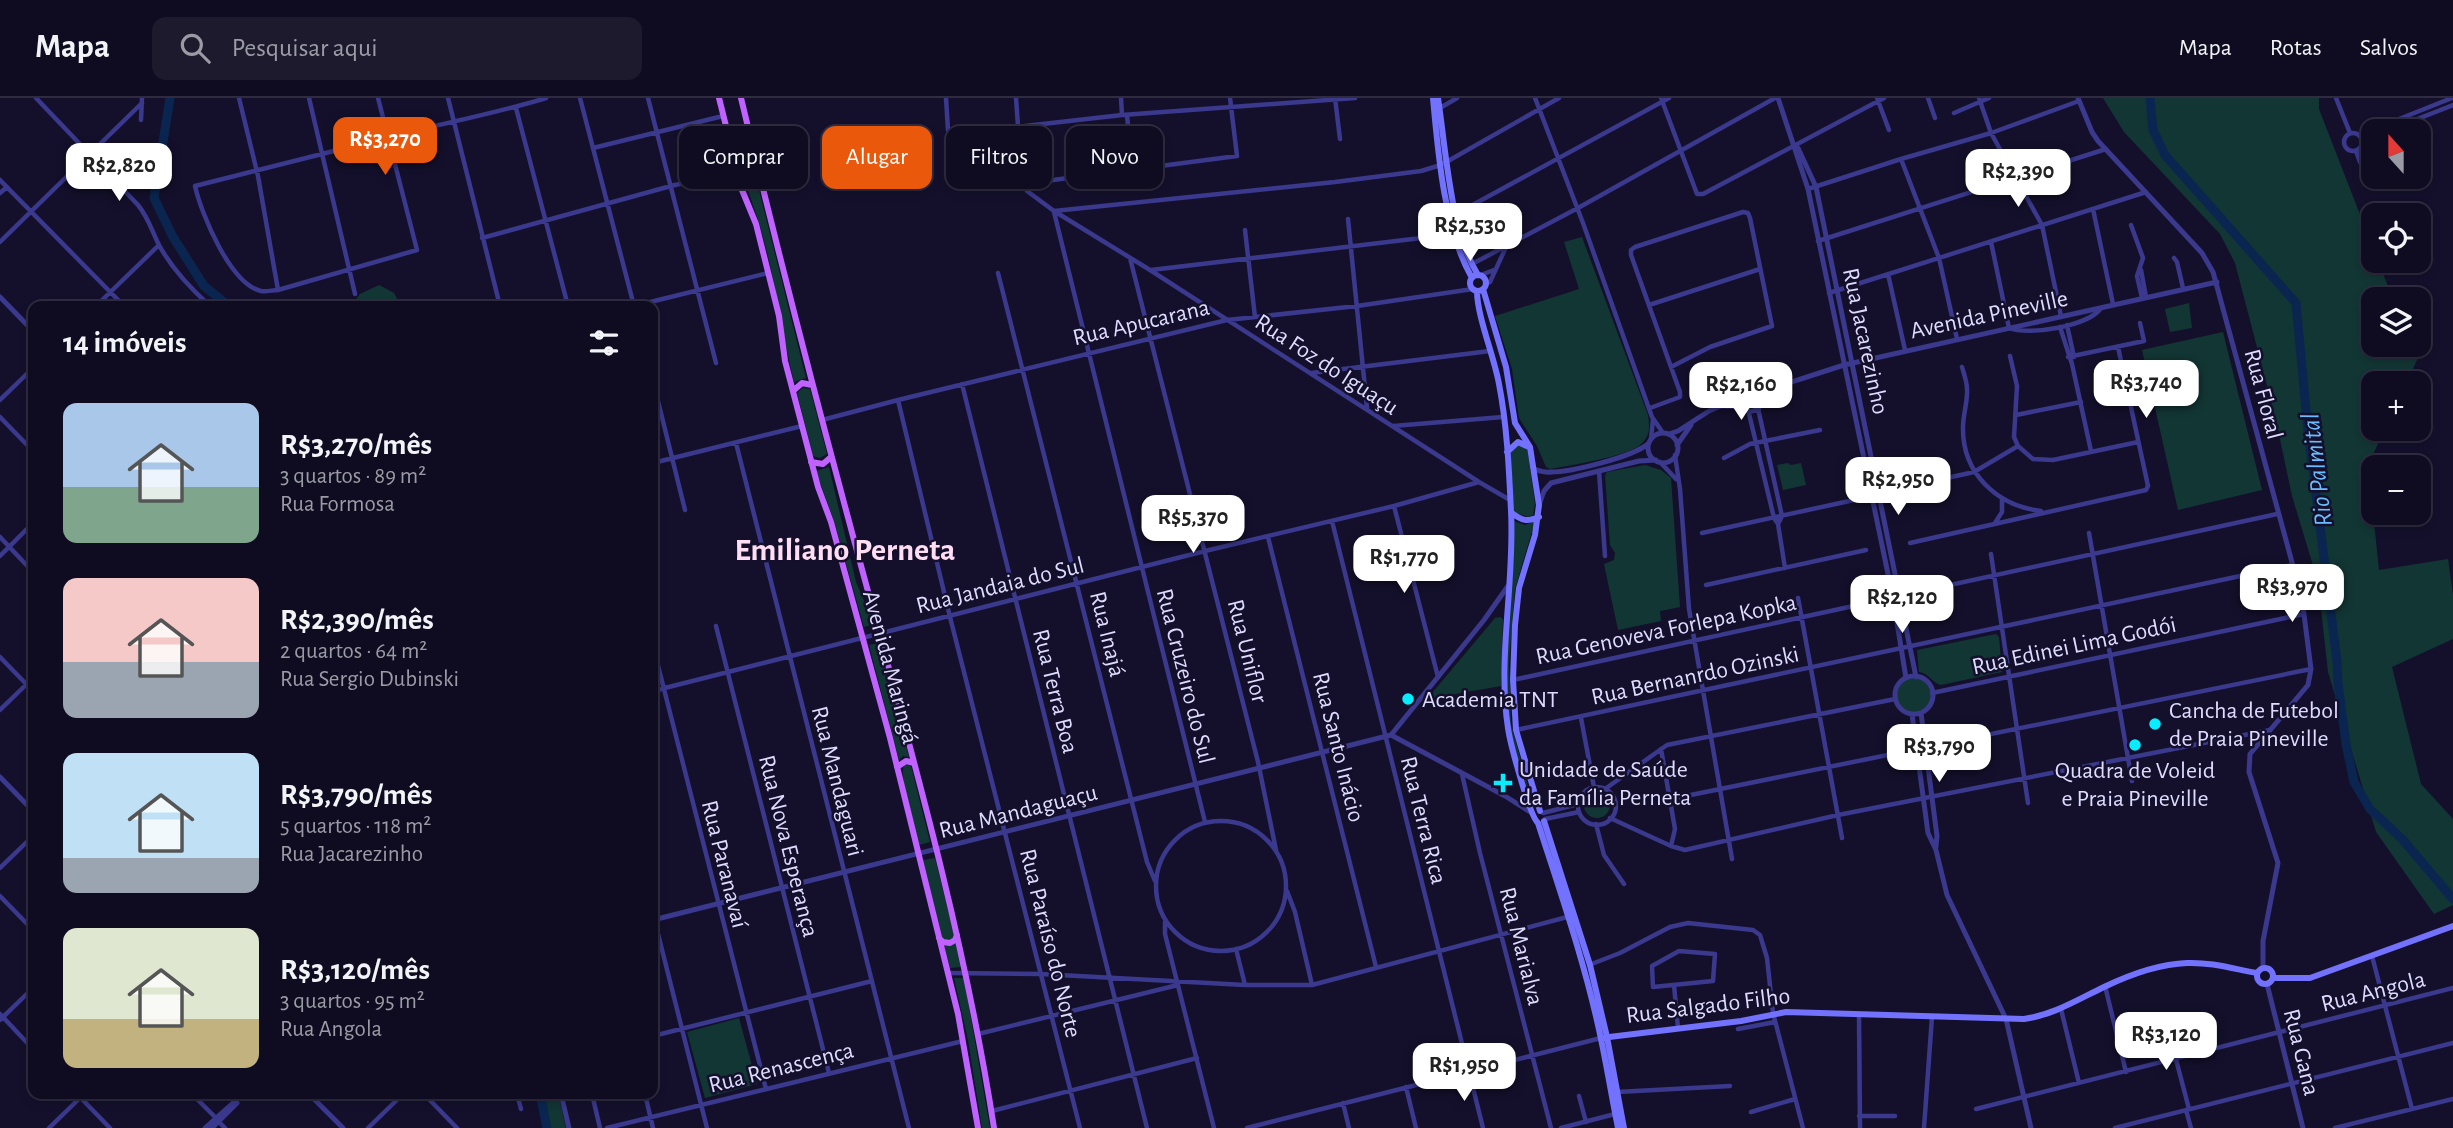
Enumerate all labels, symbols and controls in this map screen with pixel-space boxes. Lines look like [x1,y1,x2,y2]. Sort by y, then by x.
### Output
search box [152,17,642,80]
icon: search [176,29,214,67]
text: Mapa [35,31,110,64]
text: Pesquisar aqui [232,35,378,61]
text: Mapa [2179,36,2232,60]
text: Rotas [2270,36,2322,60]
text: Salvos [2360,36,2418,60]
pin: R$3,270 [320,118,450,177]
north arrow [2361,119,2431,189]
map controls [2361,119,2431,525]
chip: Comprar [679,126,808,189]
chip: Alugar [822,126,932,189]
chip: Filtros [946,126,1052,189]
chip: Novo [1066,126,1163,189]
text: R$3,270 [349,128,421,151]
pin: R$2,820 [54,144,184,203]
pin: R$2,390 [1953,150,2083,209]
text: R$2,820 [82,154,156,177]
text: R$2,390 [1981,160,2055,183]
button: locate [2361,203,2431,273]
pin: R$2,530 [1405,204,1535,263]
text: R$2,530 [1434,214,1506,237]
street label: Rua Jacarezinho [1838,266,1892,417]
street label: Avenida Pineville [1908,287,2070,343]
button: layers [2361,287,2431,357]
street label: Rua Apucarana [1070,296,1212,350]
street label: Rua Foz do Iguaçu [1251,310,1402,420]
icon: filters [585,324,623,362]
text: 14 imóveis [63,328,186,358]
street label: Rua Floral [2239,346,2287,442]
pin: R$3,740 [2081,360,2211,420]
pin: R$2,160 [1676,362,1806,422]
text: R$3,740 [2110,371,2182,394]
button: + [2361,371,2431,441]
text: R$2,160 [1705,373,1777,396]
water label: Rio Palmital [2297,412,2337,528]
text: R$3,270/mês [280,430,432,460]
icon: home [119,431,203,515]
button: − [2361,455,2431,525]
pin: R$2,950 [1833,458,1963,517]
text: 3 quartos · 89 m² [280,465,426,488]
text: R$2,950 [1861,468,1935,491]
text: Rua Formosa [280,493,395,516]
pin: R$5,370 [1128,496,1258,555]
text: R$5,370 [1158,506,1228,529]
district label: Emiliano Perneta [735,534,955,566]
pin: R$1,770 [1339,536,1469,595]
text: R$1,770 [1369,546,1439,569]
street label: Rua Jandaia do Sul [914,553,1087,618]
pin: R$3,970 [2227,564,2357,624]
pin: R$2,120 [1837,575,1967,635]
text: R$3,970 [2256,575,2328,598]
street label: Rua Cruzeiro do Sul [1152,586,1218,766]
text: R$2,120 [1866,586,1938,609]
street label: Avenida Maringá [858,588,922,747]
street label: Rua Inajá [1085,589,1129,679]
street label: Rua Genoveva Forlepa Kopka [1534,591,1799,669]
street label: Rua Uniflor [1223,597,1272,706]
text: R$2,390/mês [280,605,434,635]
icon: home [119,606,203,690]
street label: Rua Edinei Lima Godói [1970,613,2179,679]
street label: Rua Terra Boa [1028,627,1082,756]
text: 2 quartos · 64 m² [280,640,427,663]
street label: Rua Bernanrdo Ozinski [1589,642,1801,710]
text: Rua Sergio Dubinski [280,668,459,691]
street label: Rua Santo Inácio [1308,670,1368,825]
place label: Academia TNT [1422,688,1559,712]
marker: Academia TNT [1400,691,1416,707]
place label: Cancha de Futebol de Praia Pineville [2169,699,2339,751]
street label: Rua Mandaguari [807,704,867,859]
marker: Cancha de Futebol de Praia Pineville [2147,716,2163,732]
pin: R$3,790 [1874,724,2004,784]
text: R$3,790 [1903,735,1975,758]
marker: Quadra de Voleid e Praia Pineville [2127,737,2143,753]
street label: Rua Nova Esperança [754,753,822,940]
street label: Rua Terra Rica [1396,754,1451,887]
place label: Unidade de Saúde da Família Perneta [1519,758,1691,810]
place label: Quadra de Voleid e Praia Pineville [2055,759,2215,811]
marker: Unidade de Saúde da Família Perneta [1493,773,1513,793]
text: R$3,790/mês [280,780,433,810]
icon: home [119,781,203,865]
street label: Rua Mandaguaçu [937,781,1100,843]
street label: Rua Paranavaí [697,798,752,931]
text: 5 quartos · 118 m² [280,815,431,838]
text: Rua Jacarezinho [280,843,423,866]
street label: Rua Paraíso do Norte [1015,846,1085,1040]
street label: Rua Marialva [1495,885,1547,1008]
text: R$3,120/mês [280,955,430,985]
icon: home [119,956,203,1040]
street label: Rua Angola [2319,967,2428,1017]
street label: Rua Salgado Filho [1625,984,1791,1028]
text: 3 quartos · 95 m² [280,990,425,1013]
street label: Rua Gana [2279,1006,2323,1098]
pin: R$3,120 [2101,1012,2231,1072]
text: Rua Angola [280,1018,382,1041]
text: R$3,120 [2131,1023,2201,1046]
street label: Rua Renascença [706,1038,856,1098]
pin: R$1,950 [1399,1044,1529,1103]
text: R$1,950 [1429,1054,1499,1077]

